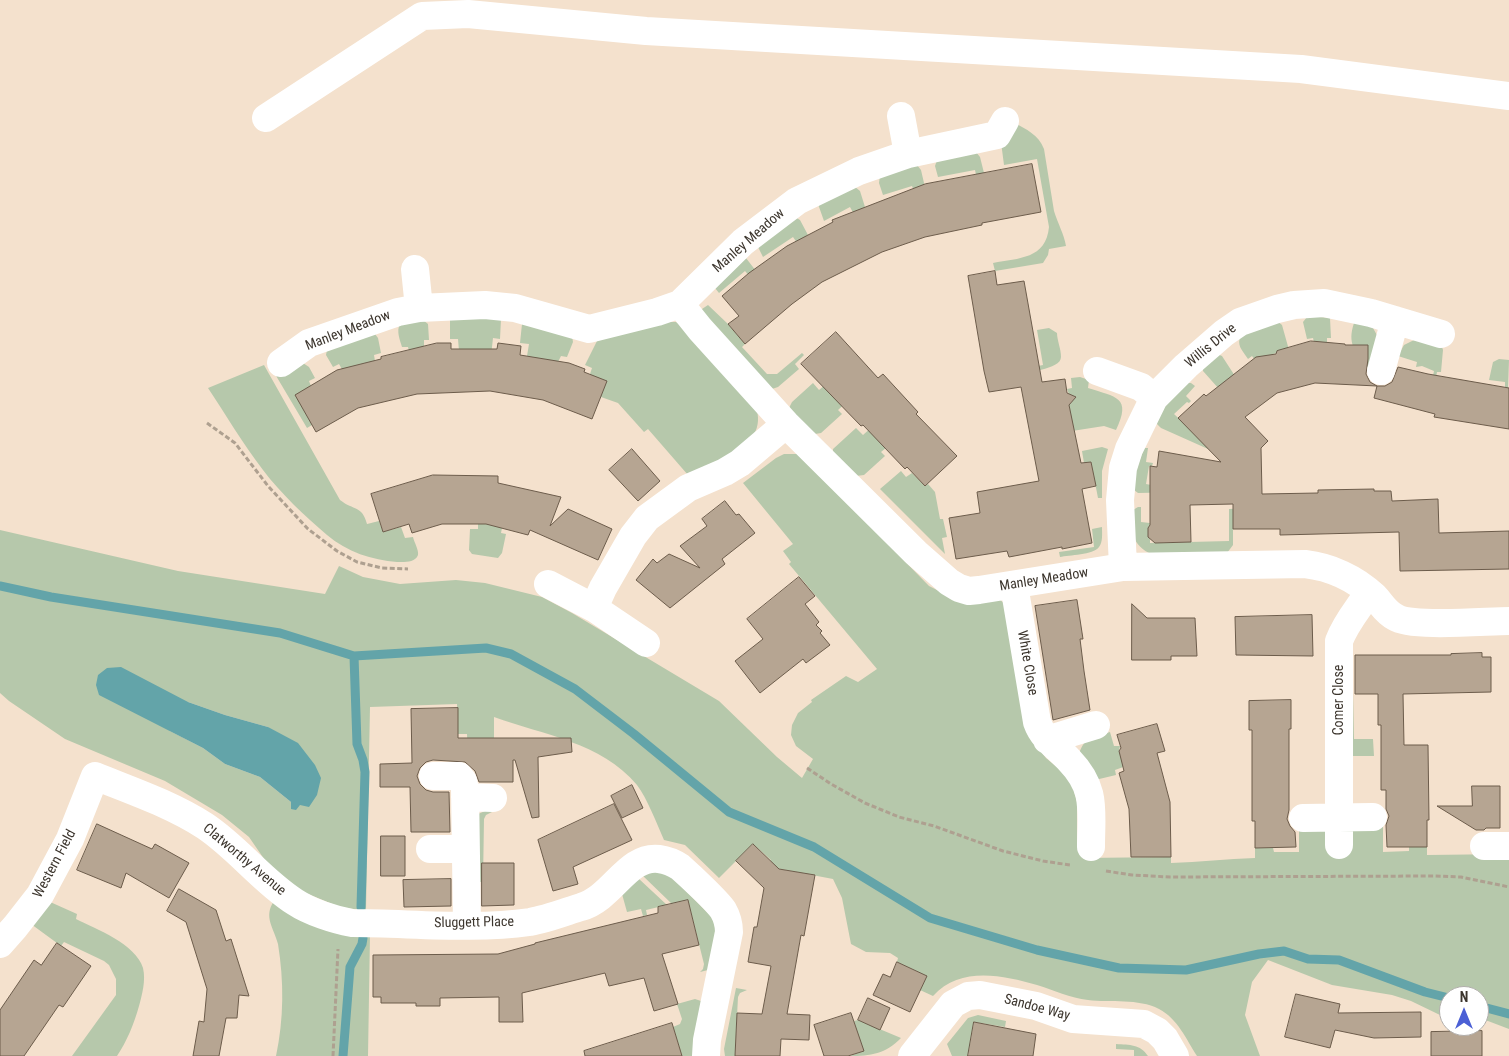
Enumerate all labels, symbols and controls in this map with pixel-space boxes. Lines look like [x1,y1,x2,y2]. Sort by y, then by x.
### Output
street label: Manley Meadow [710,205,788,277]
street label: Manley Meadow [303,307,393,355]
street label: Willis Drive [1182,320,1240,372]
street label: Manley Meadow [998,565,1090,595]
street label: White Close [1013,629,1041,697]
street label: Comer Close [1331,665,1347,735]
street label: Clatworthy Avenue [199,820,289,900]
street label: Western Field [30,827,80,901]
street label: Sluggett Place [434,914,514,932]
north arrow [1439,986,1489,1036]
text: N [1460,989,1468,1005]
street label: Sandoe Way [1002,991,1072,1025]

